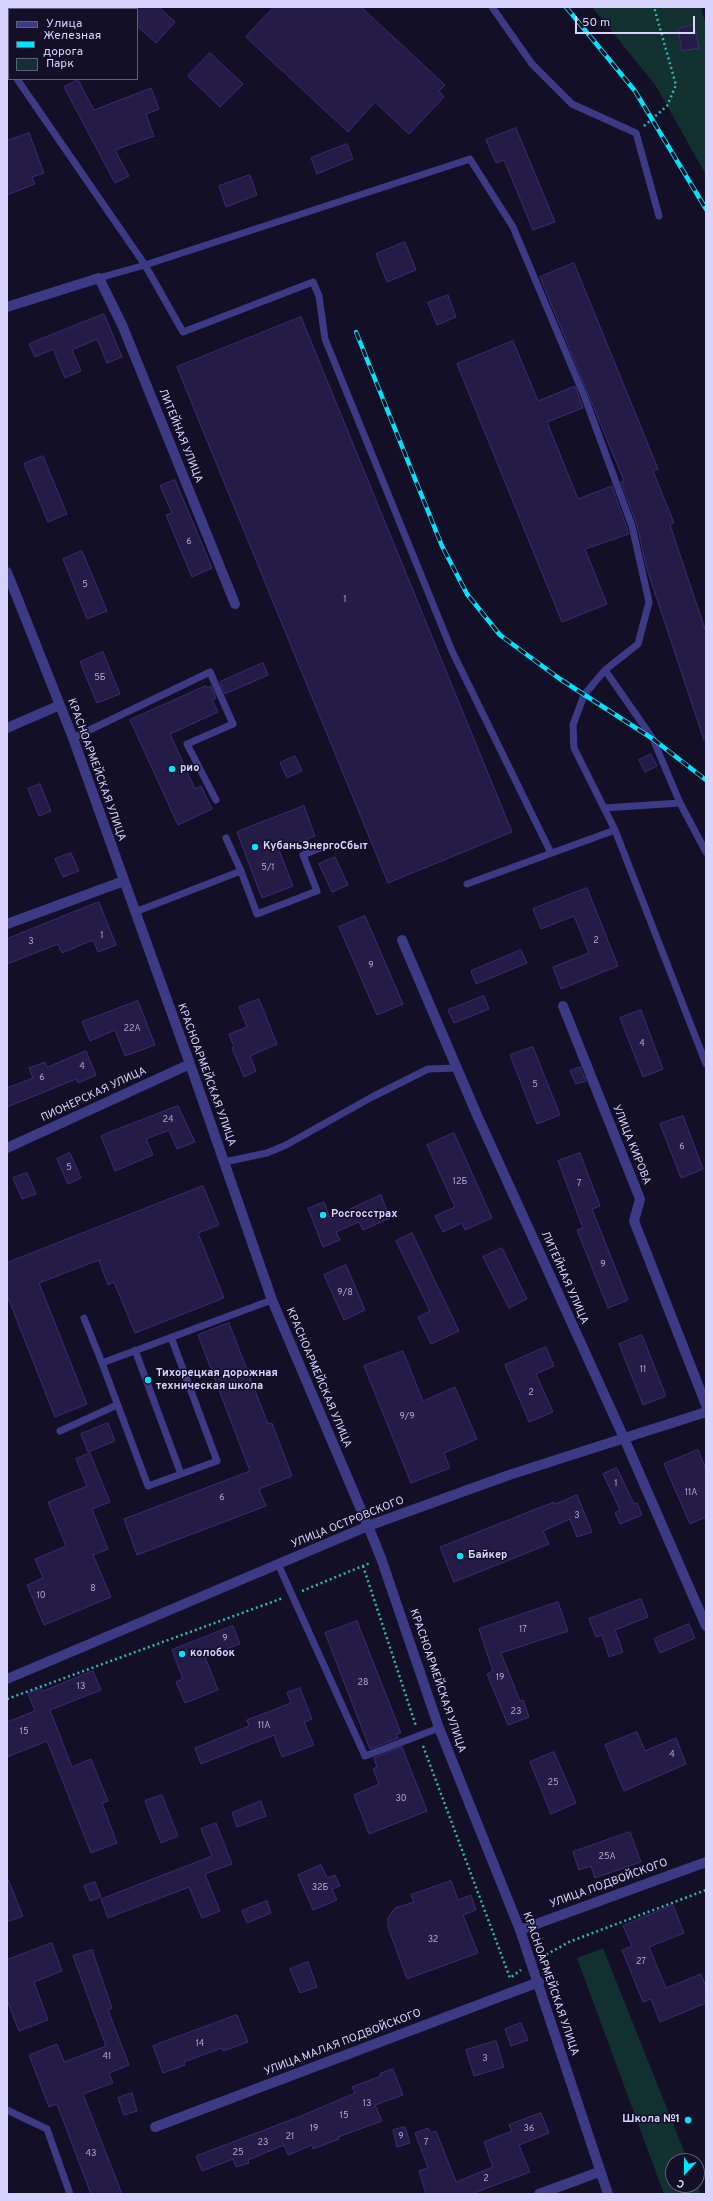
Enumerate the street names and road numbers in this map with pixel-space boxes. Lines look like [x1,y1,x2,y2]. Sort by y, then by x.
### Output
street label: ЛИТЕЙНАЯ УЛИЦА [155,387,205,485]
street label: КРАСНОАРМЕЙСКАЯ УЛИЦА [64,697,128,843]
street label: КРАСНОАРМЕЙСКАЯ УЛИЦА [174,1002,238,1148]
street label: ПИОНЕРСКАЯ УЛИЦА [39,1065,149,1125]
street label: УЛИЦА КИРОВА [609,1103,653,1187]
street label: ЛИТЕЙНАЯ УЛИЦА [538,1229,590,1327]
street label: КРАСНОАРМЕЙСКАЯ УЛИЦА [282,1306,354,1450]
street label: УЛИЦА ОСТРОВСКОГО [290,1494,406,1552]
street label: КРАСНОАРМЕЙСКАЯ УЛИЦА [406,1607,468,1755]
street label: УЛИЦА ПОДВОЙСКОГО [548,1857,670,1911]
street label: КРАСНОАРМЕЙСКАЯ УЛИЦА [519,1910,581,2058]
street label: УЛИЦА МАЛАЯ ПОДВОЙСКОГО [263,2007,423,2079]

